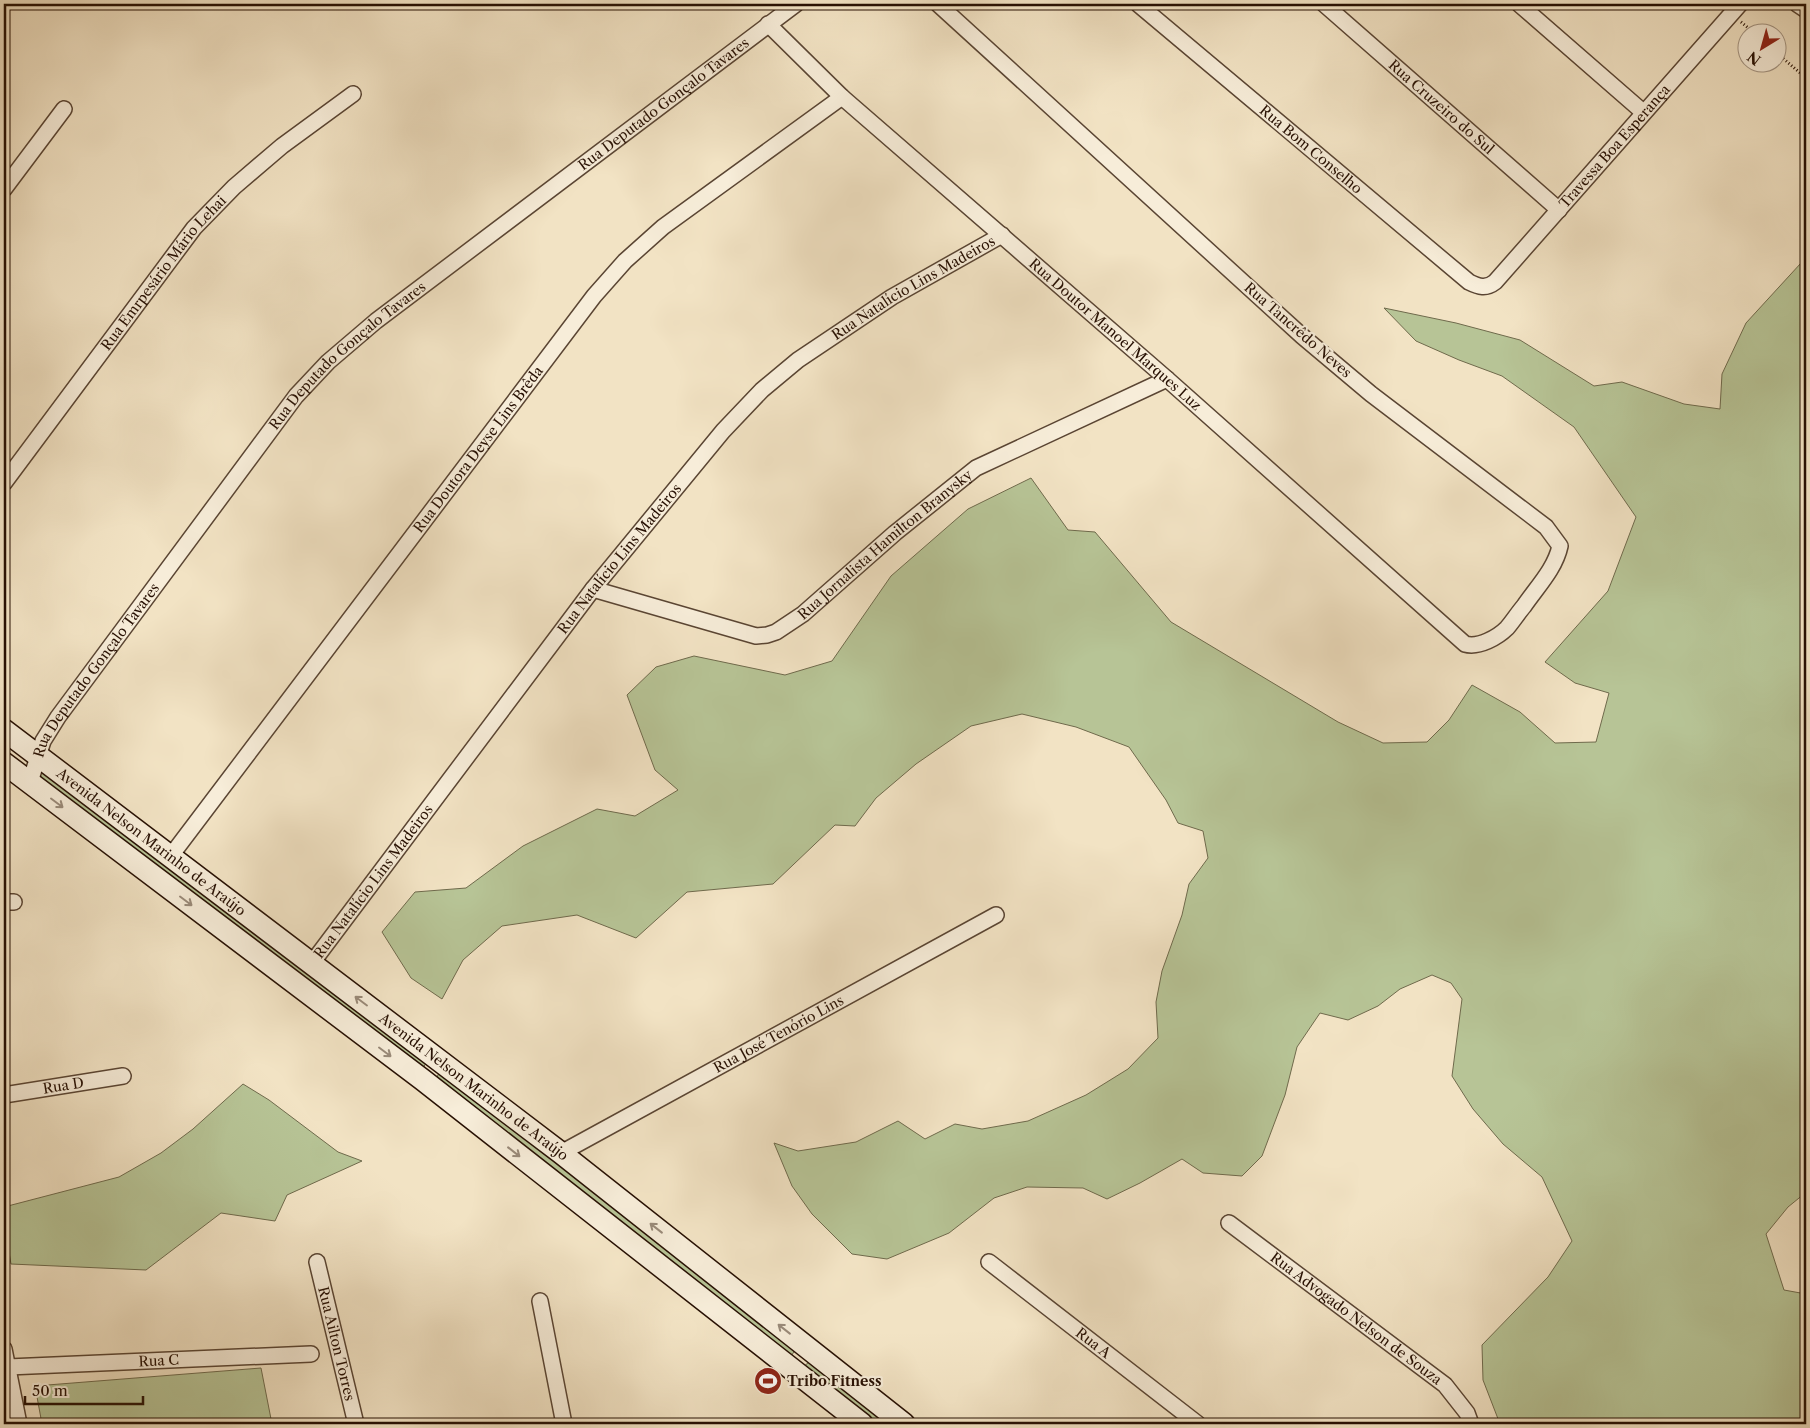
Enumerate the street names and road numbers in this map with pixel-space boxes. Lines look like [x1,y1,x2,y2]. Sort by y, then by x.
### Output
street label: Rua Deputado Gonçalo Tavares [574,34,753,174]
street label: Rua Cruzeiro do Sul [1385,56,1498,158]
street label: Travessa Boa Esperança [1555,80,1674,212]
street label: Rua Bom Conselho [1256,101,1366,198]
street label: Rua Emrpesário Mário Lehai [97,192,230,354]
street label: Rua Natalício Lins Madeiros [828,232,998,344]
street label: Rua Doutor Manoel Marques Luz [1025,254,1205,414]
street label: Rua Deputado Gonçalo Tavares [265,278,429,433]
street label: Rua Tancrêdo Neves [1241,278,1355,382]
street label: Rua Doutora Deyse Lins Brêda [409,362,547,536]
street label: Rua Jornalista Hamilton Branysky [794,466,976,624]
street label: Rua Natalício Lins Madeiros [554,480,685,637]
street label: Rua Deputado Gonçalo Tavares [29,580,163,760]
street label: Avenida Nelson Marinho de Araújo [52,764,250,920]
street label: Rua Natalício Lins Madeiros [310,801,437,962]
street label: Rua José Tenório Lins [710,991,847,1077]
street label: Avenida Nelson Marinho de Araújo [375,1009,572,1164]
street label: Rua D [42,1073,85,1098]
street label: Rua Advogado Nelson de Souza [1267,1248,1446,1389]
street label: Rua Ailton Torres [314,1285,359,1403]
street label: Rua A [1072,1324,1115,1363]
street label: Rua C [138,1351,180,1370]

